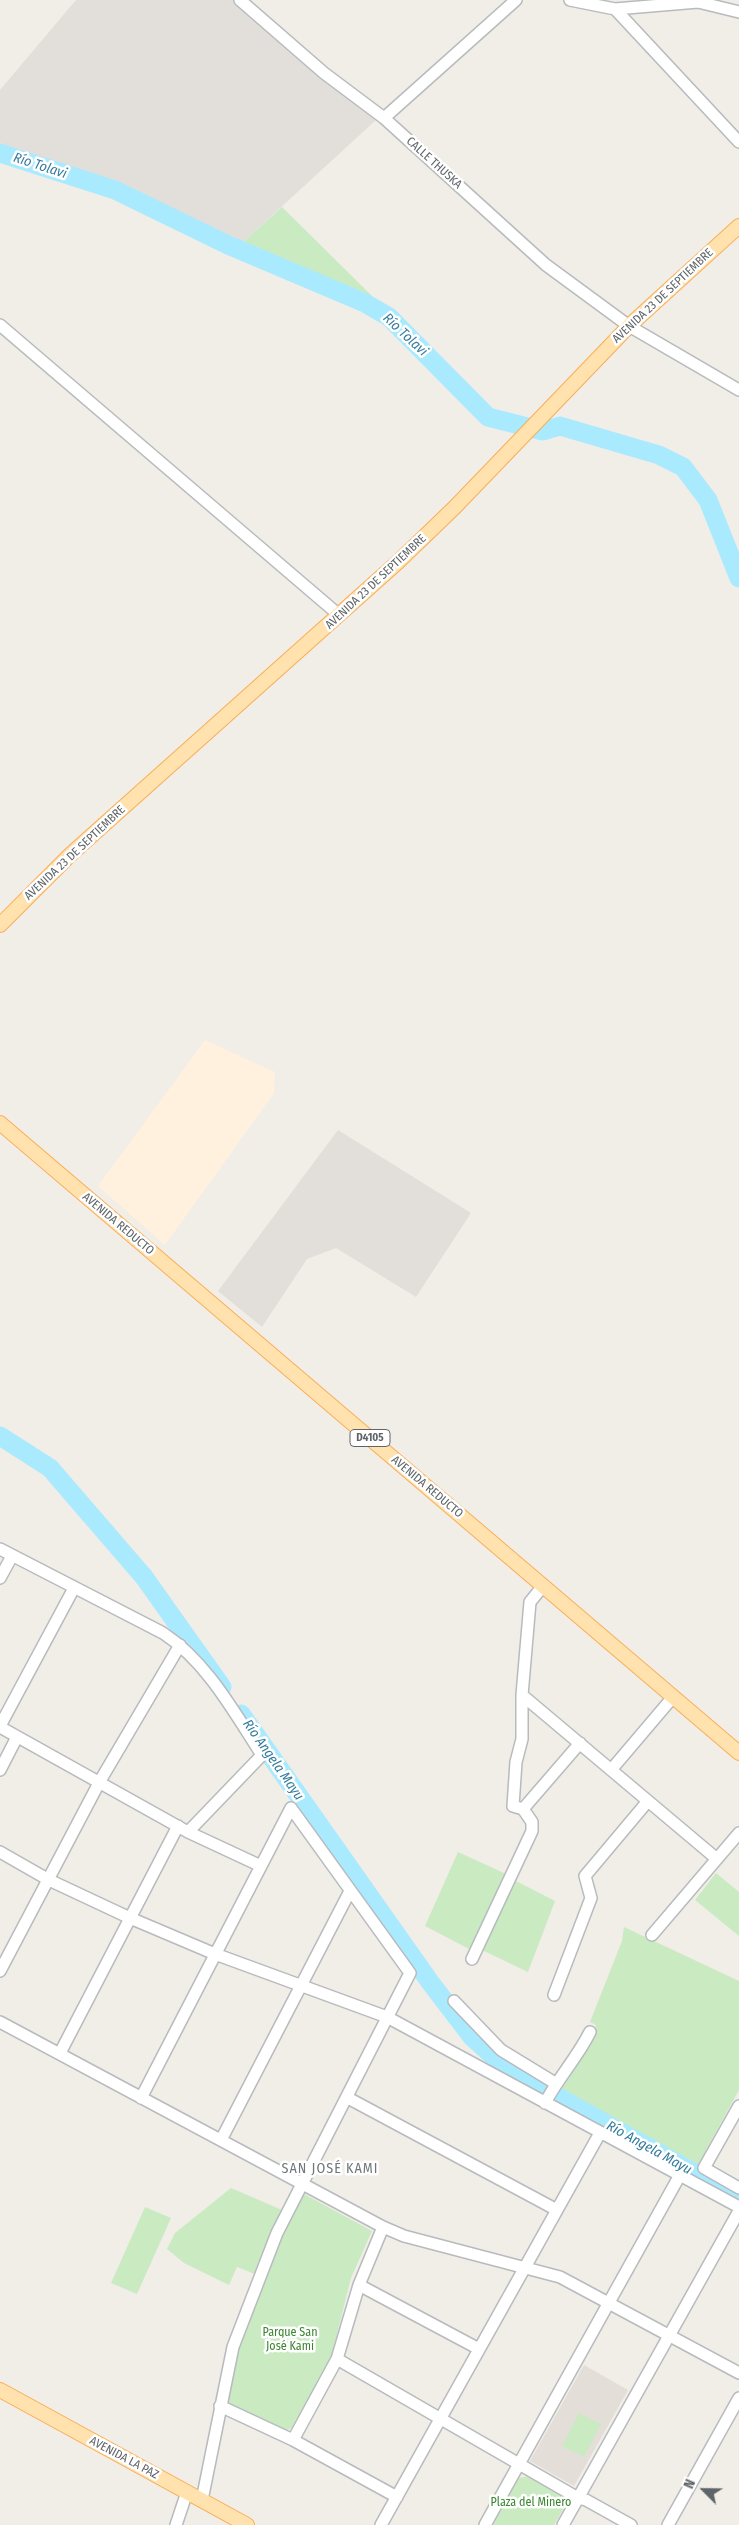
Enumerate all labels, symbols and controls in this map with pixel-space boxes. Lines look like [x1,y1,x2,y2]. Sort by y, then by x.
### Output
street label: CALLE THUSKA [403,134,465,192]
water label: Río Tolavi [11,149,69,183]
street label: AVENIDA 23 DE SEPTIEMBRE [610,246,716,346]
water label: Río Tolavi [379,310,431,360]
street label: AVENIDA 23 DE SEPTIEMBRE [323,532,429,632]
street label: AVENIDA 23 DE SEPTIEMBRE [22,803,128,903]
street label: AVENIDA REDUCTO [79,1190,157,1258]
road number: D4105 [350,1430,390,1446]
street label: AVENIDA REDUCTO [388,1453,466,1521]
water label: Río Angela Mayu [239,1716,307,1804]
water label: Río Angela Mayu [603,2118,695,2178]
district label: SAN JOSÉ KAMI [280,2161,380,2177]
park label: Parque San José Kami [263,2326,317,2354]
street label: AVENIDA LA PAZ [87,2434,161,2482]
north arrow [679,2465,729,2515]
text: N [680,2477,699,2491]
park label: Plaza del Minero [491,2496,571,2510]

